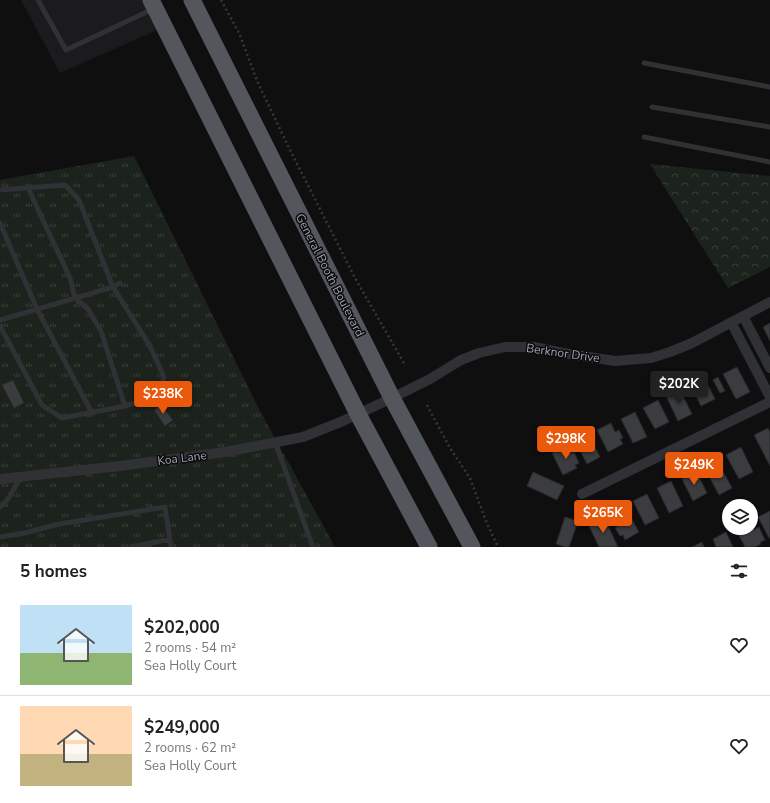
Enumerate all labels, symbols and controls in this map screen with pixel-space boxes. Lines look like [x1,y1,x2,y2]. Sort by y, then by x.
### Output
street label: General Booth Boulevard [292,211,368,339]
street label: Berknor Drive [525,340,601,366]
pin: $202K [651,371,707,405]
text: $202K [659,375,699,393]
pin: $238K [135,381,191,415]
text: $238K [143,385,183,403]
pin: $298K [538,426,594,460]
text: $298K [546,430,586,448]
street label: Koa Lane [156,447,208,469]
pin: $249K [666,452,722,486]
text: $249K [674,456,714,474]
map controls [722,499,758,535]
button: layers [722,499,758,535]
pin: $265K [575,500,631,534]
text: $265K [583,504,623,522]
text: 5 homes [20,560,87,583]
icon: filters [728,560,750,582]
text: $202,000 [144,616,220,639]
icon: home [52,621,100,669]
icon: heart [728,634,750,656]
text: 2 rooms · 54 m² [144,639,236,657]
text: Sea Holly Court [144,657,236,675]
text: $249,000 [144,716,220,739]
icon: home [52,722,100,770]
icon: heart [728,735,750,757]
text: 2 rooms · 62 m² [144,739,236,757]
text: Sea Holly Court [144,757,236,775]

